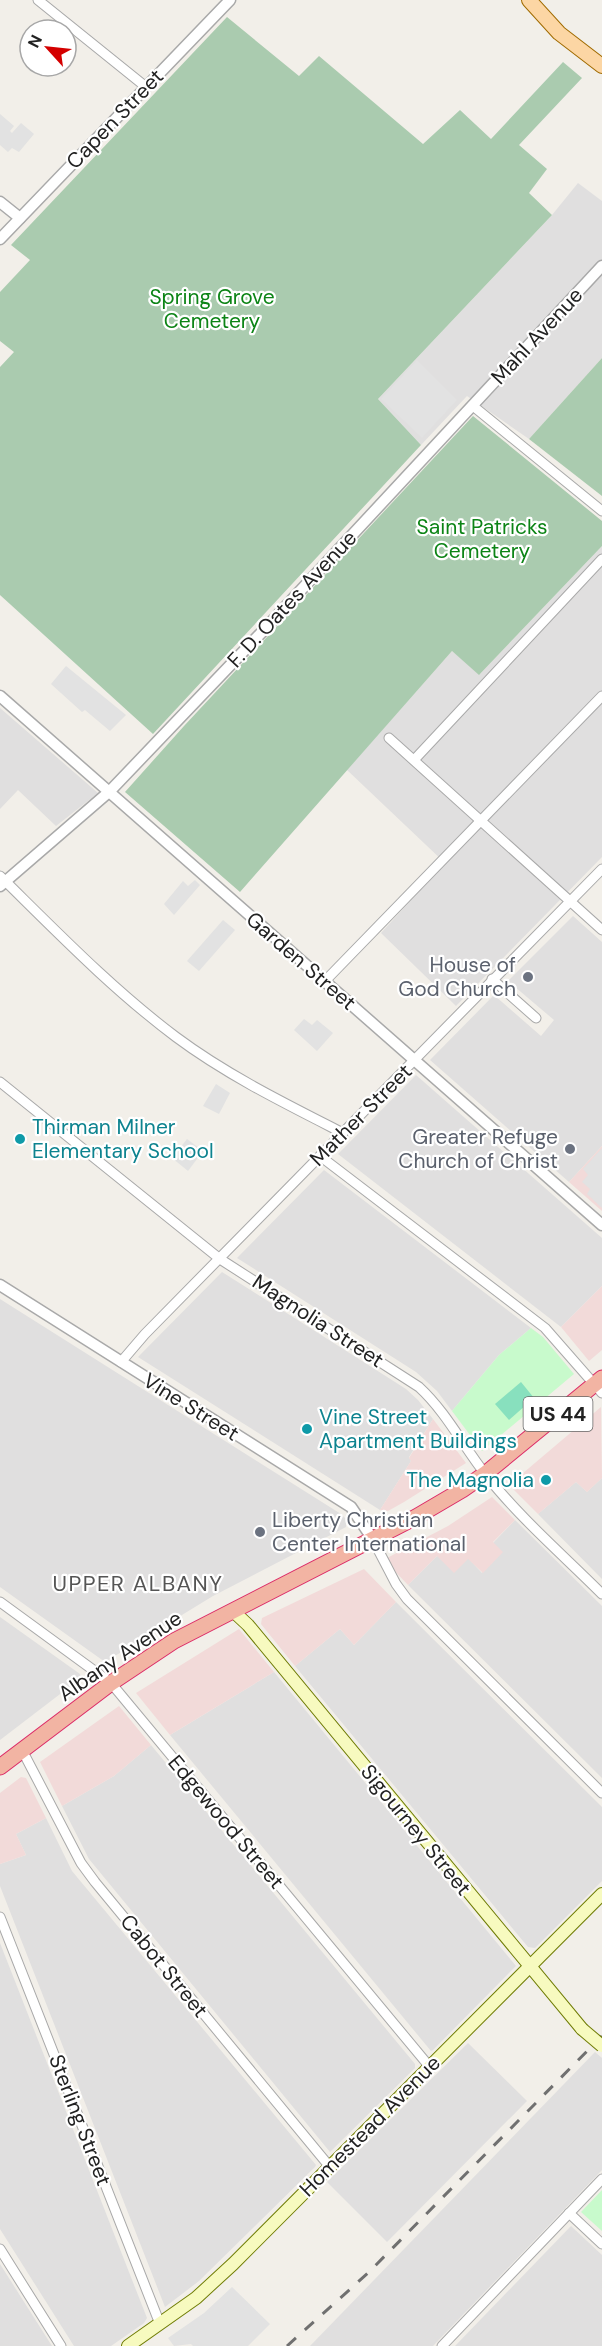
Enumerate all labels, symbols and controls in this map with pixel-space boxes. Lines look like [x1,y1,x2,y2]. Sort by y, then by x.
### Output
north arrow [18,18,78,78]
text: N [23,31,47,51]
street label: Capen Street [60,63,170,175]
street label: Mahl Avenue [485,282,589,390]
park label: Spring Grove Cemetery [149,283,275,335]
park label: Saint Patricks Cemetery [417,513,547,565]
street label: F. D. Oates Avenue [221,524,363,674]
street label: Garden Street [240,906,362,1016]
place label: House of God Church [398,951,516,1003]
marker: House of God Church [521,970,535,984]
street label: Mather Street [304,1058,418,1172]
place label: Thirman Milner Elementary School [32,1113,214,1165]
place label: Greater Refuge Church of Christ [398,1123,558,1175]
marker: Thirman Milner Elementary School [13,1132,27,1146]
marker: Greater Refuge Church of Christ [563,1142,577,1156]
street label: Magnolia Street [247,1268,389,1374]
street label: Vine Street [138,1366,244,1448]
road number: US 44 [524,1397,592,1431]
place label: Vine Street Apartment Buildings [319,1403,517,1455]
marker: Vine Street Apartment Buildings [300,1422,314,1436]
place label: The Magnolia [406,1466,534,1494]
marker: The Magnolia [539,1473,553,1487]
place label: Liberty Christian Center International [272,1506,466,1558]
marker: Liberty Christian Center International [253,1525,267,1539]
district label: UPPER ALBANY [52,1569,224,1598]
street label: Albany Avenue [53,1604,187,1708]
street label: Edgewood Street [162,1749,290,1895]
street label: Sigourney Street [354,1759,478,1901]
street label: Cabot Street [114,1909,214,2023]
street label: Homestead Avenue [293,2049,447,2203]
street label: Sterling Street [42,2050,118,2190]

